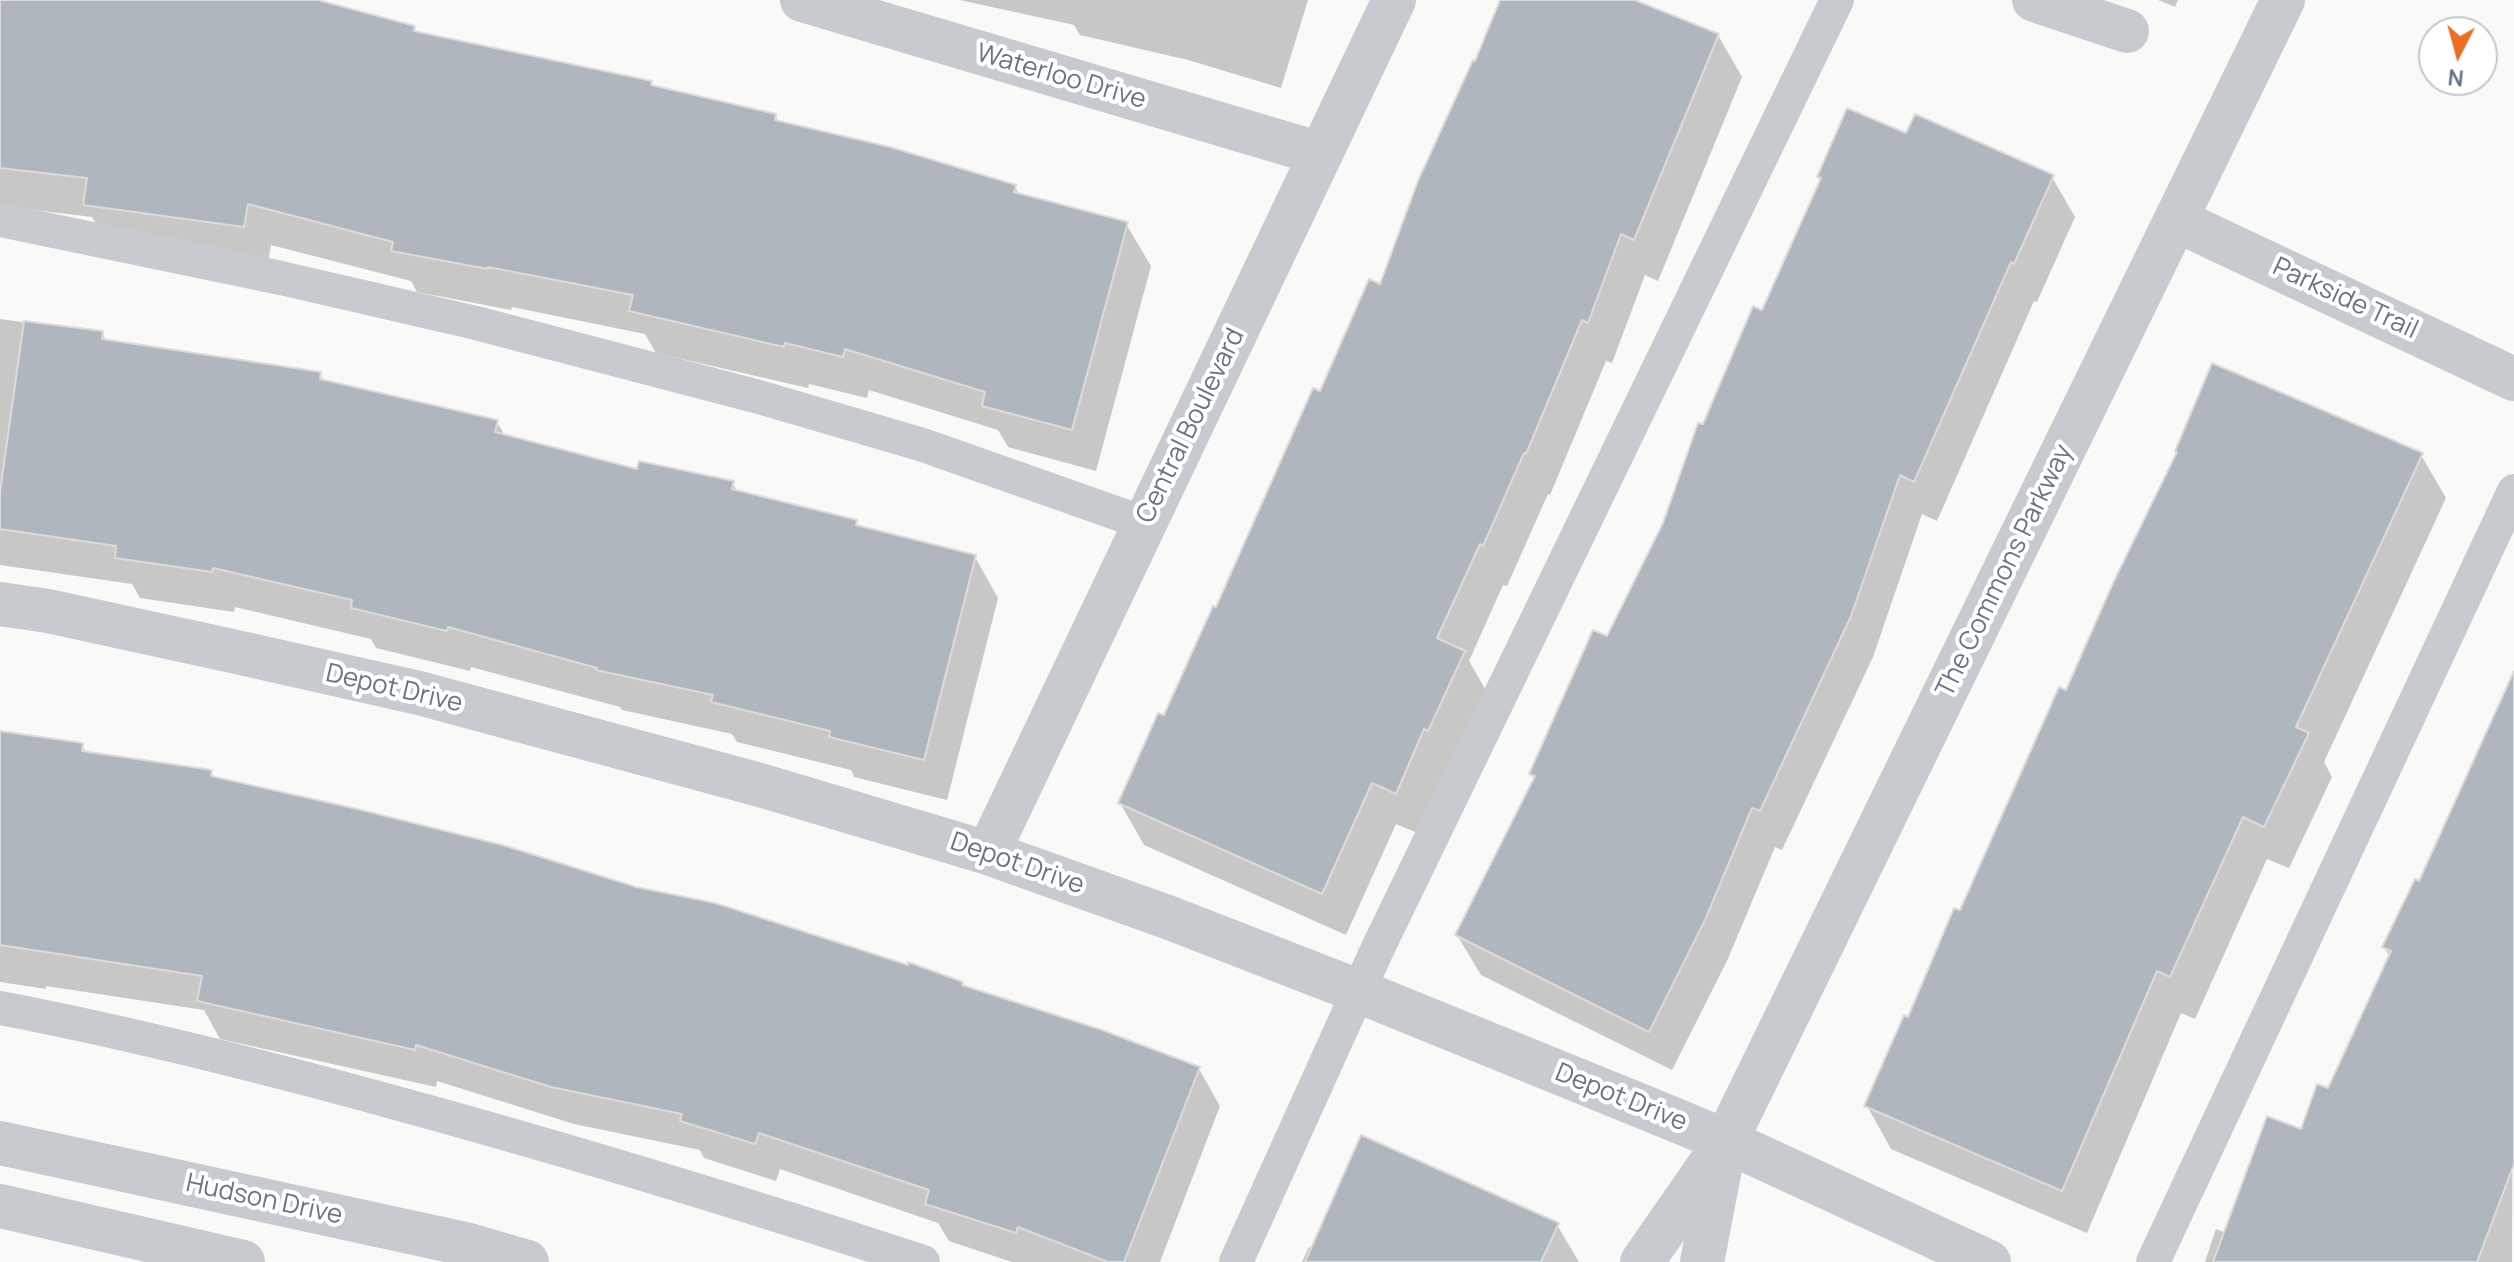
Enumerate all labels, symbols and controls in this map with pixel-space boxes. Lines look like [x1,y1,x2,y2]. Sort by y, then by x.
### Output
north arrow [2418,16,2498,96]
street label: Waterloo Drive [973,38,1149,116]
text: N [2446,62,2465,94]
street label: Parkside Trail [2267,252,2423,346]
street label: Central Boulevard [1130,324,1252,528]
street label: The Commons Parkway [1930,440,2080,702]
street label: Depot Drive [323,658,465,720]
street label: Depot Drive [946,827,1088,901]
street label: Depot Drive [1551,1057,1691,1139]
street label: Hudson Drive [183,1168,345,1232]

